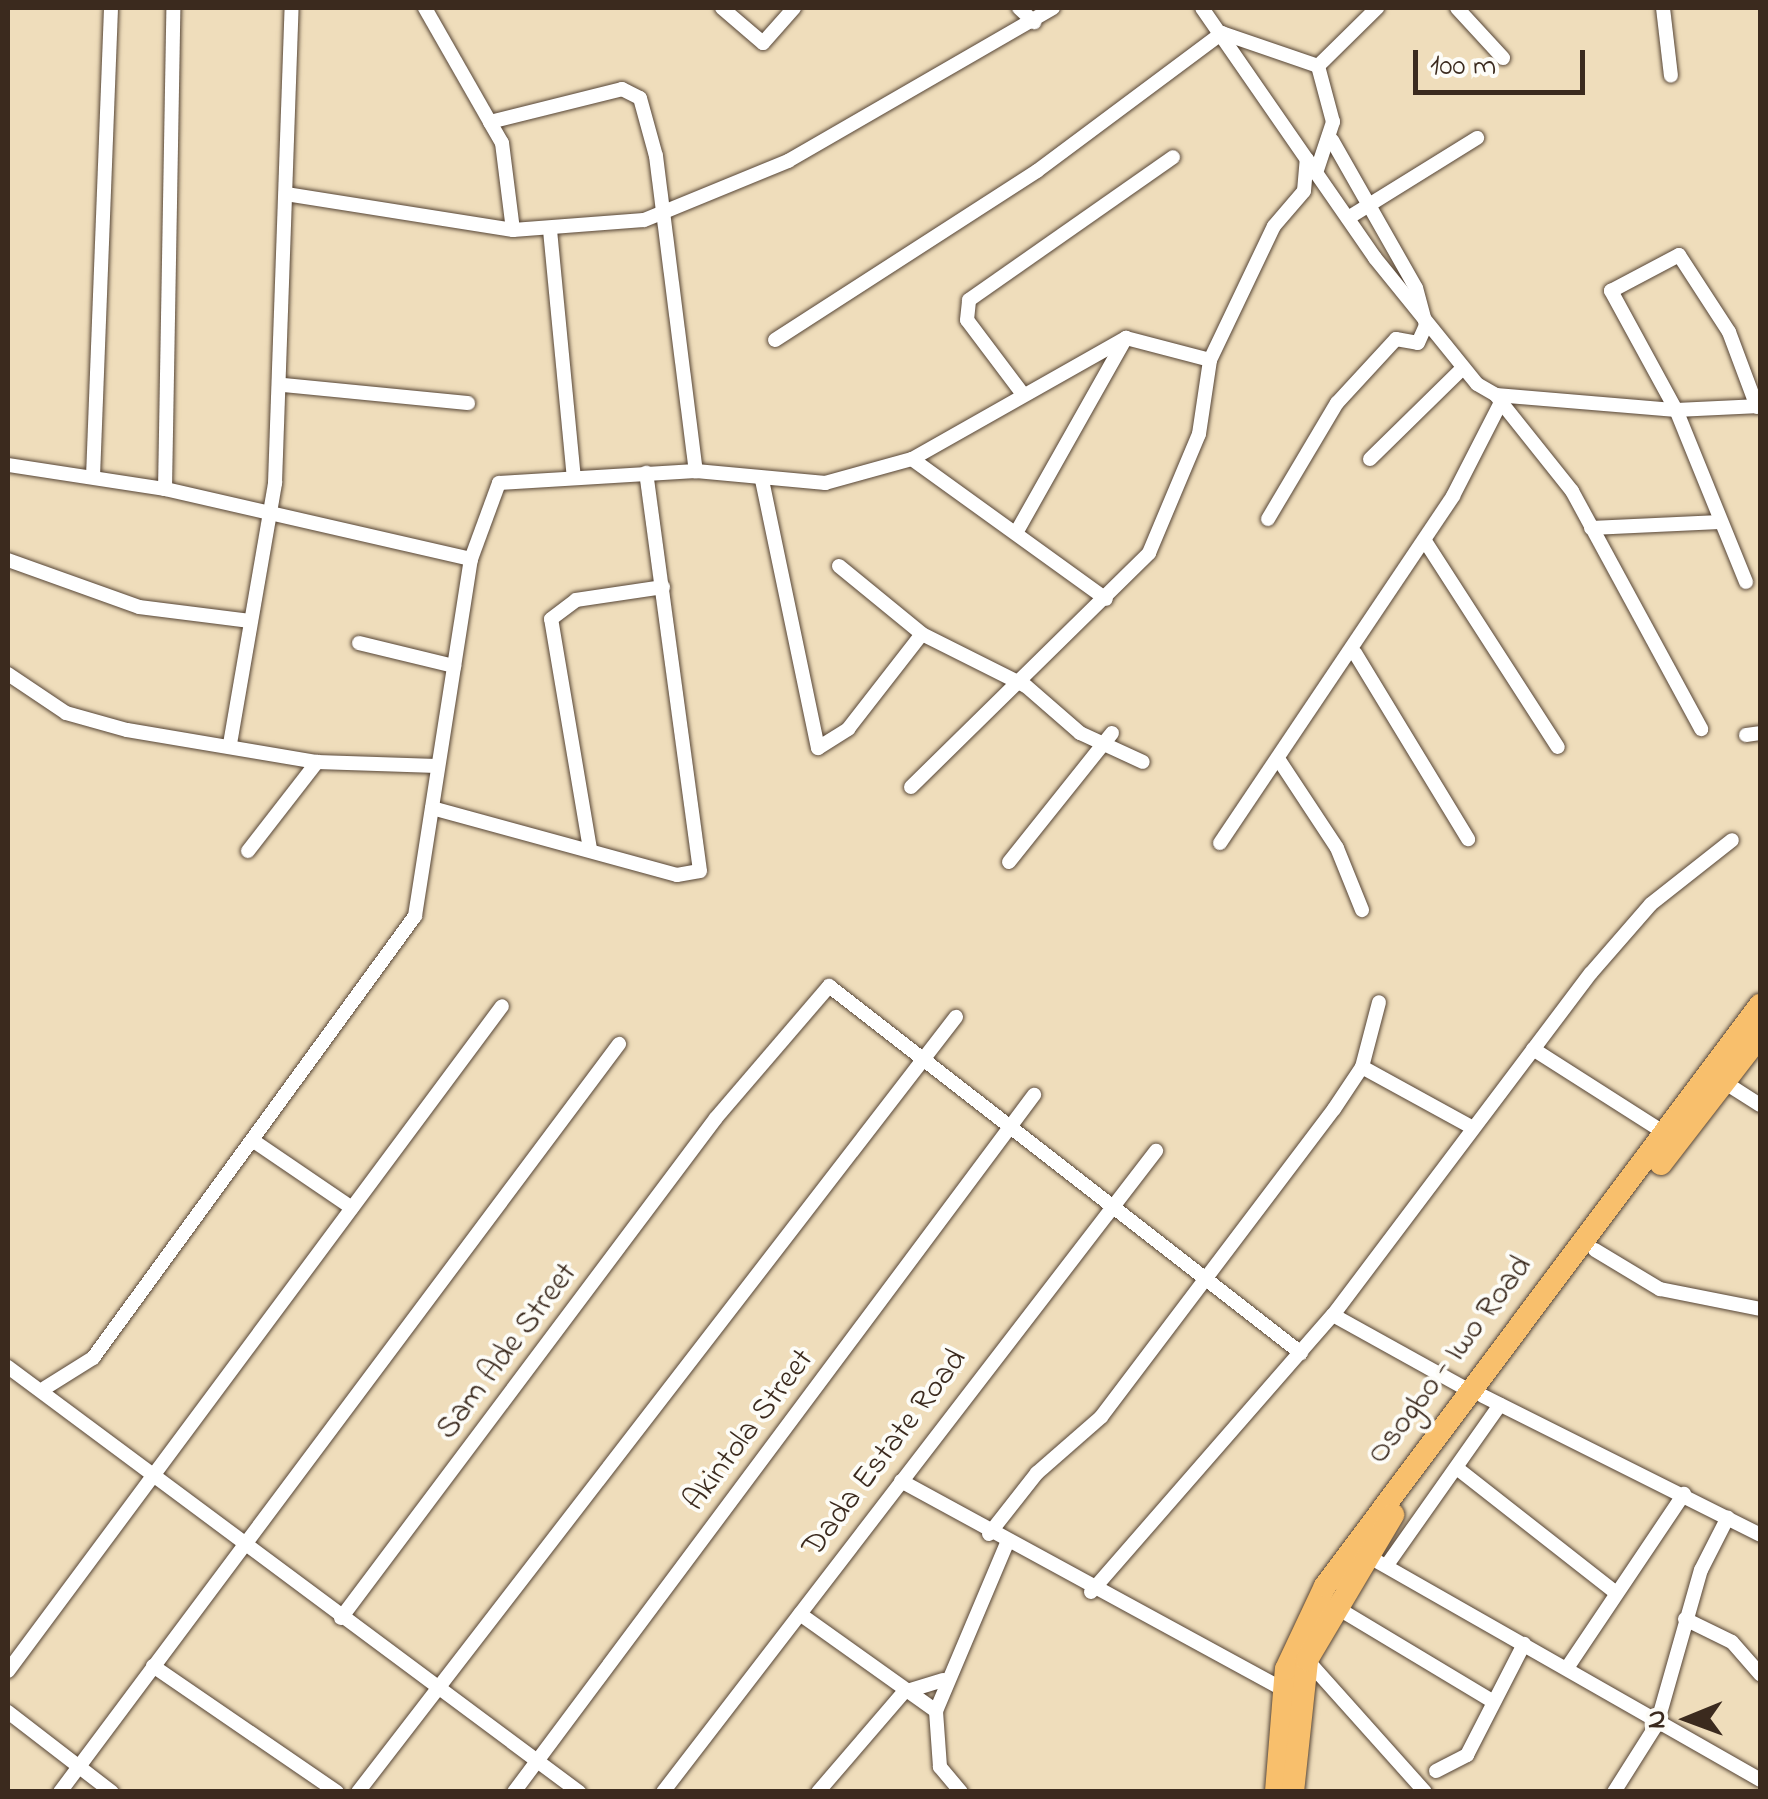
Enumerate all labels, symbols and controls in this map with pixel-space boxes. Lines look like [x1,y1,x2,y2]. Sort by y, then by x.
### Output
scale bar [1418,30,1590,92]
text: 100 m [1430,45,1496,89]
street label: Osogbo - Iwo Road [1360,1249,1542,1473]
street label: Sam Ade Street [429,1256,587,1448]
street label: Akintola Street [677,1342,823,1520]
street label: Dada Estate Road [795,1342,977,1566]
north arrow [1638,1669,1738,1769]
text: N [1637,1710,1678,1729]

